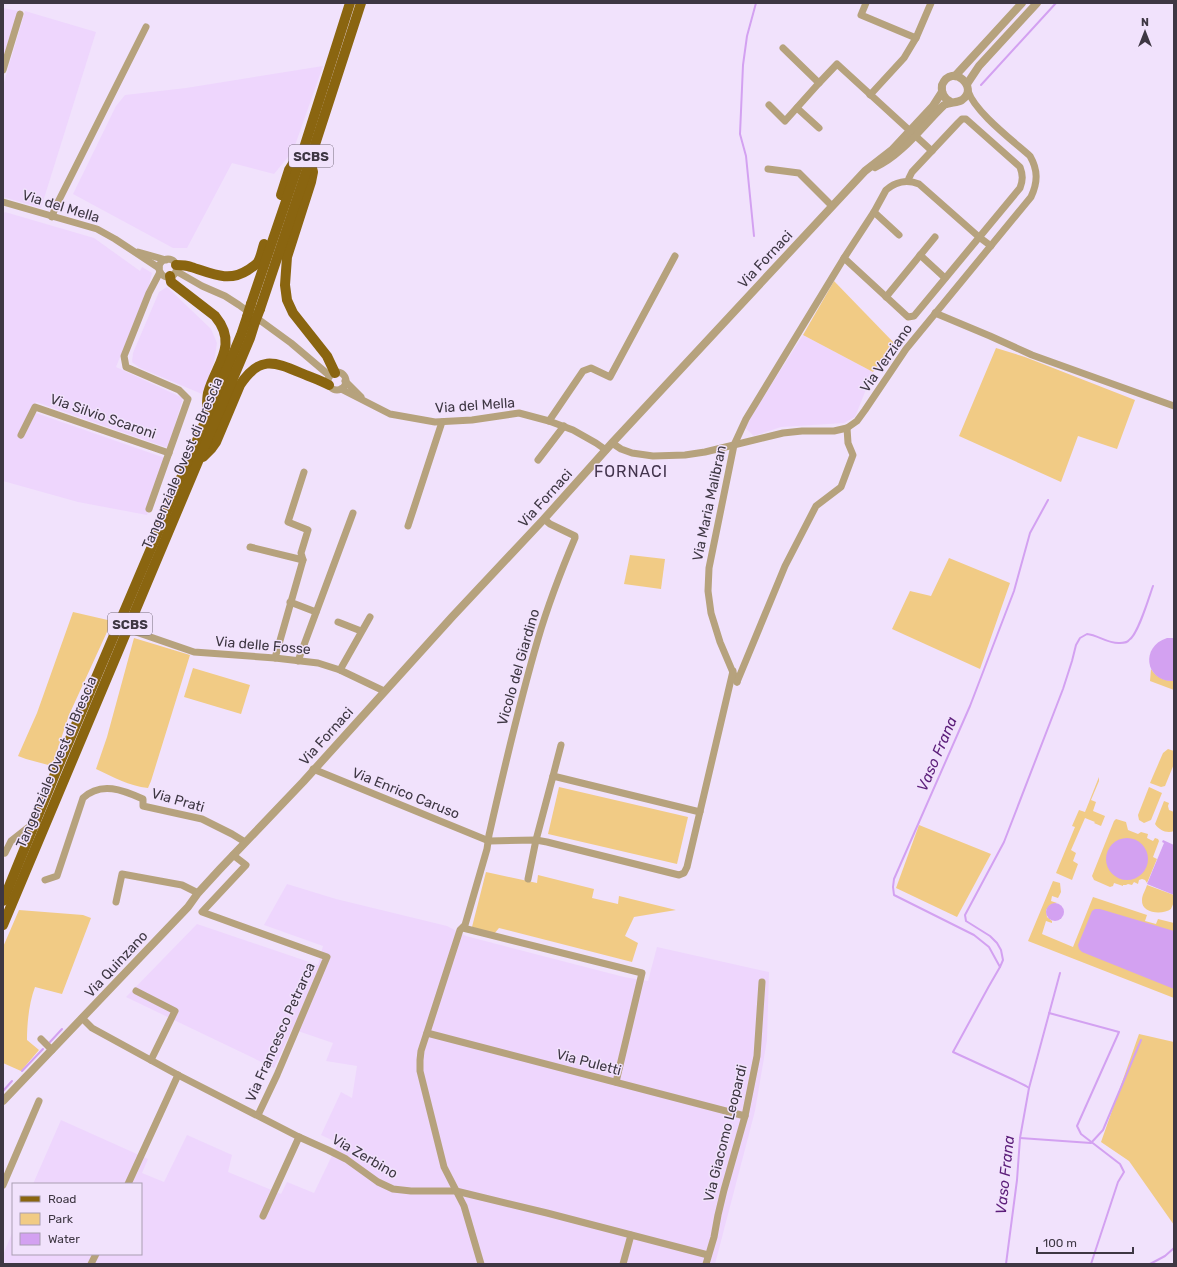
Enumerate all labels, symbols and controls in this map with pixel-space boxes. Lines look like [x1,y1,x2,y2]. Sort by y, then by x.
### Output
north arrow [1125,12,1165,52]
text: N [1141,16,1149,29]
road number: SCBS [289,145,333,167]
street label: Via del Mella [20,187,102,226]
street label: Via Fornaci [734,227,796,292]
street label: Via Verziano [857,321,916,396]
street label: Tangenziale Ovest di Brescia [138,375,226,552]
street label: Via Silvio Scaroni [48,390,158,443]
street label: Via del Mella [434,394,516,417]
street label: Via Maria Malibran [689,444,730,562]
district label: FORNACI [594,462,668,481]
street label: Via Fornaci [515,466,576,531]
street label: Vicolo del Giardino [494,607,543,727]
road number: SCBS [108,613,152,635]
street label: Via delle Fosse [214,633,312,658]
street label: Tangenziale Ovest di Brescia [12,674,100,851]
street label: Via Fornaci [296,704,357,769]
water label: Vaso Frana [913,714,961,794]
street label: Via Enrico Caruso [350,764,462,823]
street label: Via Prati [149,785,206,816]
street label: Via Quinzano [81,928,152,1001]
street label: Via Francesco Petrarca [242,960,319,1105]
street label: Via Puletti [554,1046,623,1079]
street label: Via Giacomo Leopardi [700,1063,751,1203]
street label: Via Zerbino [329,1131,401,1182]
water label: Vaso Frana [992,1134,1018,1216]
legend [12,1183,142,1255]
text: Road [48,1192,76,1206]
text: Park [48,1212,74,1226]
scale bar [1037,1229,1133,1255]
text: Water [48,1232,80,1246]
text: 100 m [1043,1236,1077,1250]

